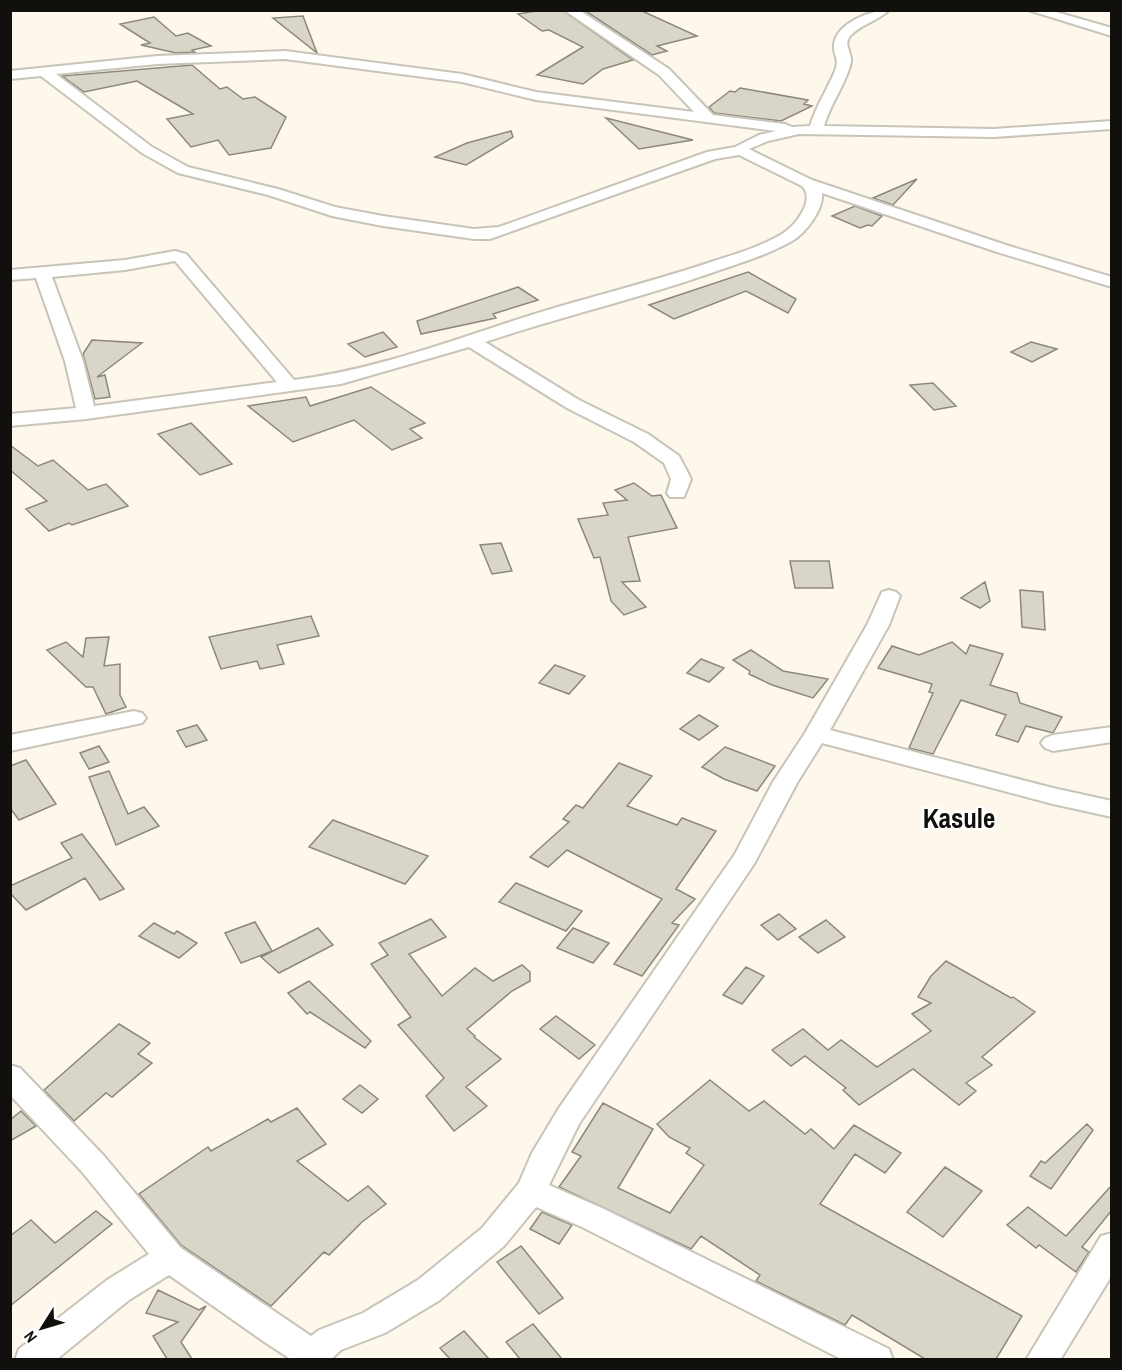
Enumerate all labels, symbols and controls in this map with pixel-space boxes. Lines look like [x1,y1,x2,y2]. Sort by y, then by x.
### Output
district label: Kasule [923,800,995,836]
north arrow [12,1298,72,1358]
text: N [18,1327,42,1347]

